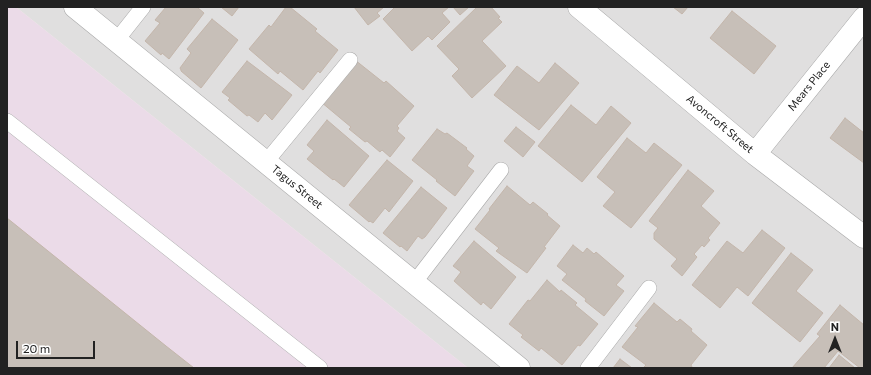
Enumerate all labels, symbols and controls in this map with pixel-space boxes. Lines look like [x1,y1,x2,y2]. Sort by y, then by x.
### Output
street label: Mears Place [785,59,833,113]
street label: Avoncroft Street [684,92,756,156]
street label: Tagus Street [269,162,325,212]
north arrow [815,319,855,359]
text: N [831,320,839,333]
scale bar [18,333,97,359]
text: 20 m [23,341,50,355]

